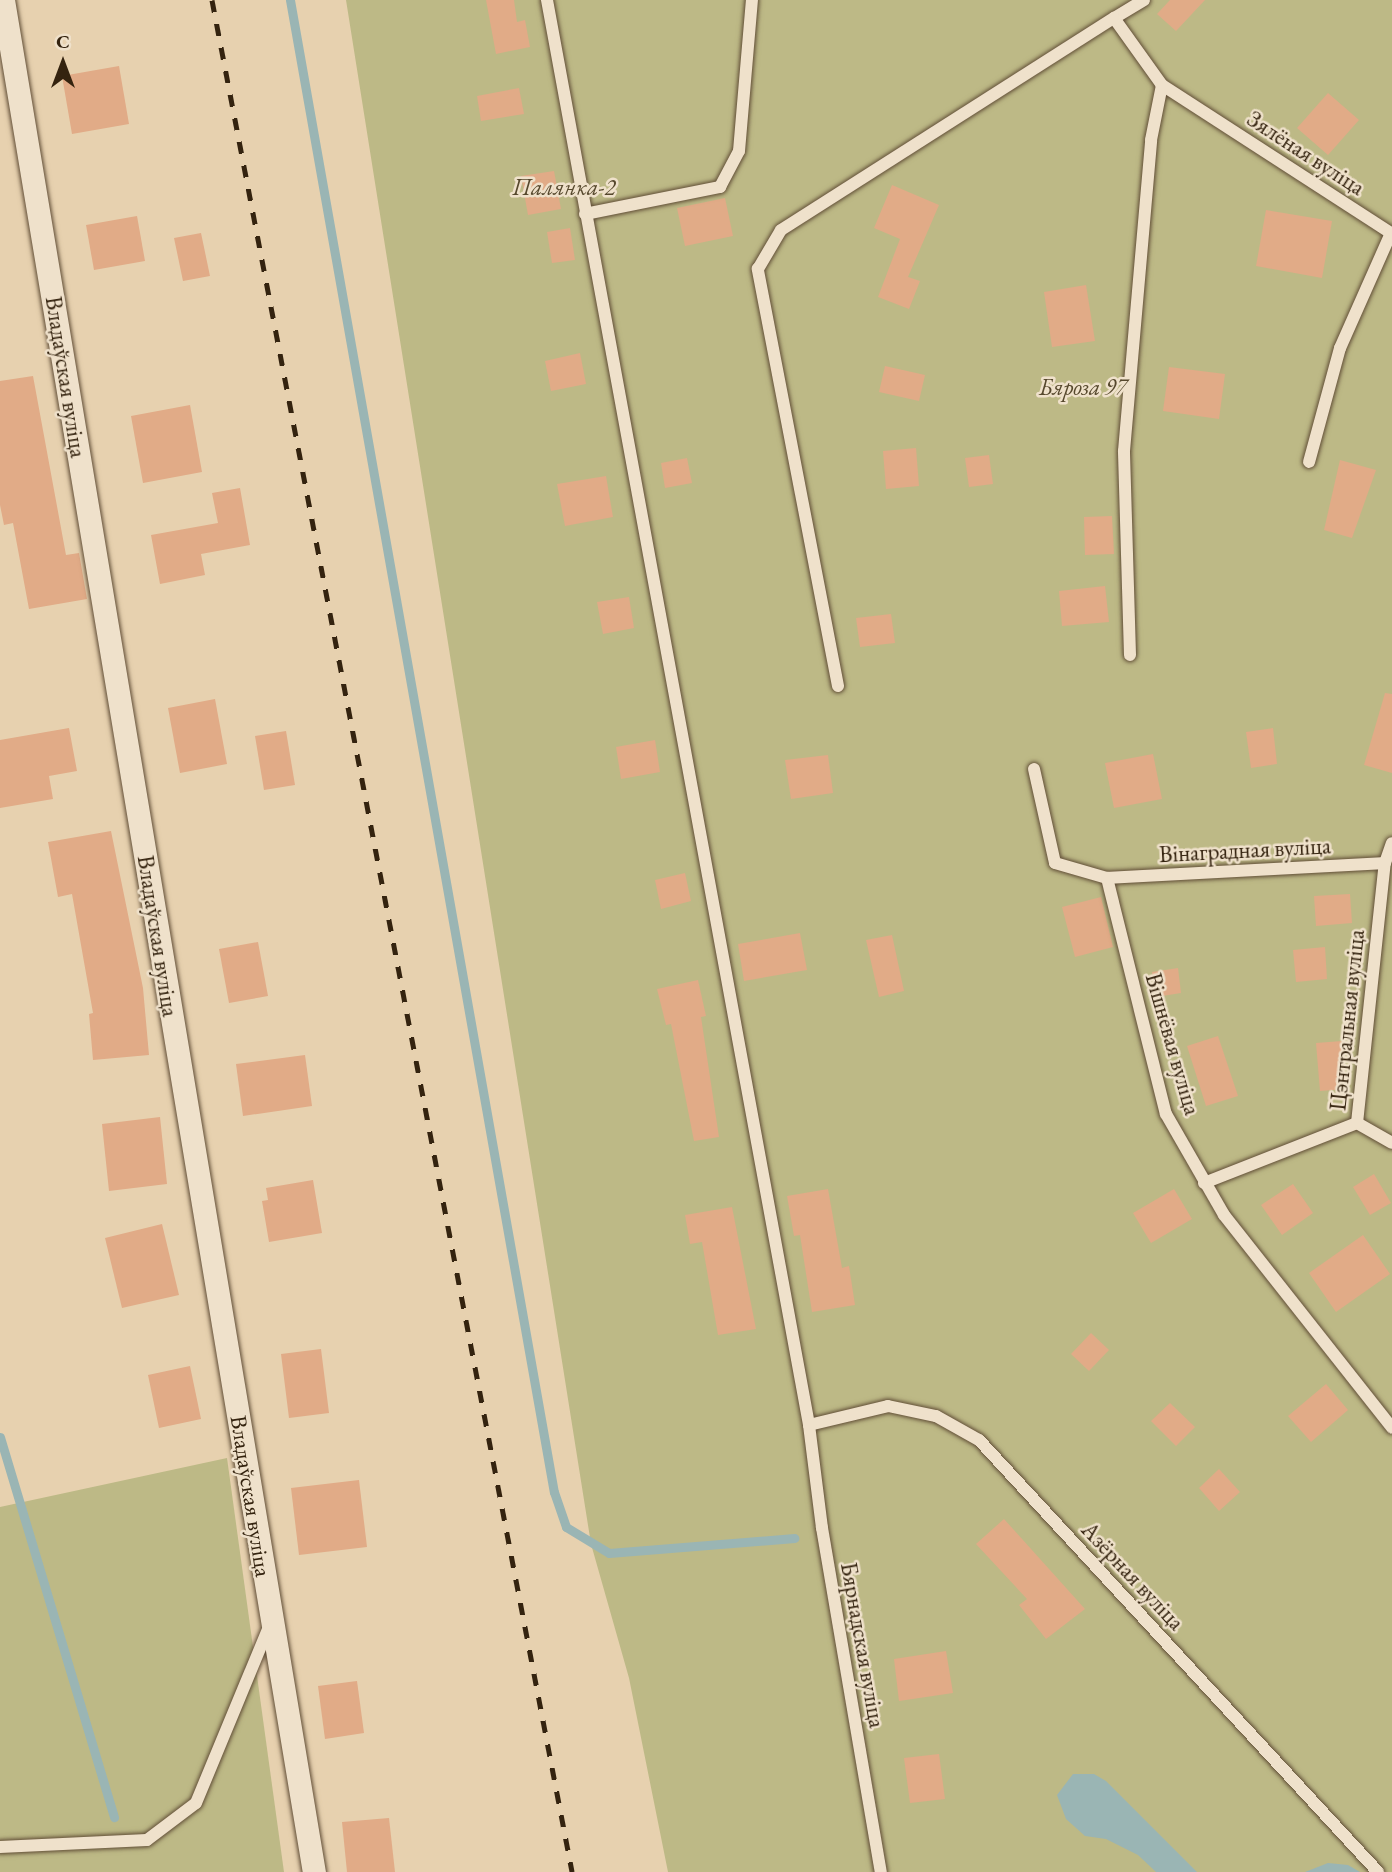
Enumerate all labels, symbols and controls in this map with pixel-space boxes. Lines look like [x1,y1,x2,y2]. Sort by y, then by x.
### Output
north arrow [28,28,98,98]
text: С [56,29,70,54]
street label: Зялёная вуліца [1242,105,1370,201]
park label: Палянка-2 [513,173,615,201]
street label: Владаўская вуліца [40,294,92,460]
park label: Бяроза 97 [1039,373,1127,401]
street label: Вінаградная вуліца [1158,832,1332,868]
street label: Владаўская вуліца [132,853,184,1019]
street label: Цэнтральная вуліца [1324,928,1370,1112]
street label: Вішнёвая вуліца [1140,970,1206,1118]
street label: Владаўская вуліца [225,1413,277,1579]
street label: Азёрная вуліца [1076,1516,1190,1636]
street label: Бярнадская вуліца [835,1560,891,1730]

